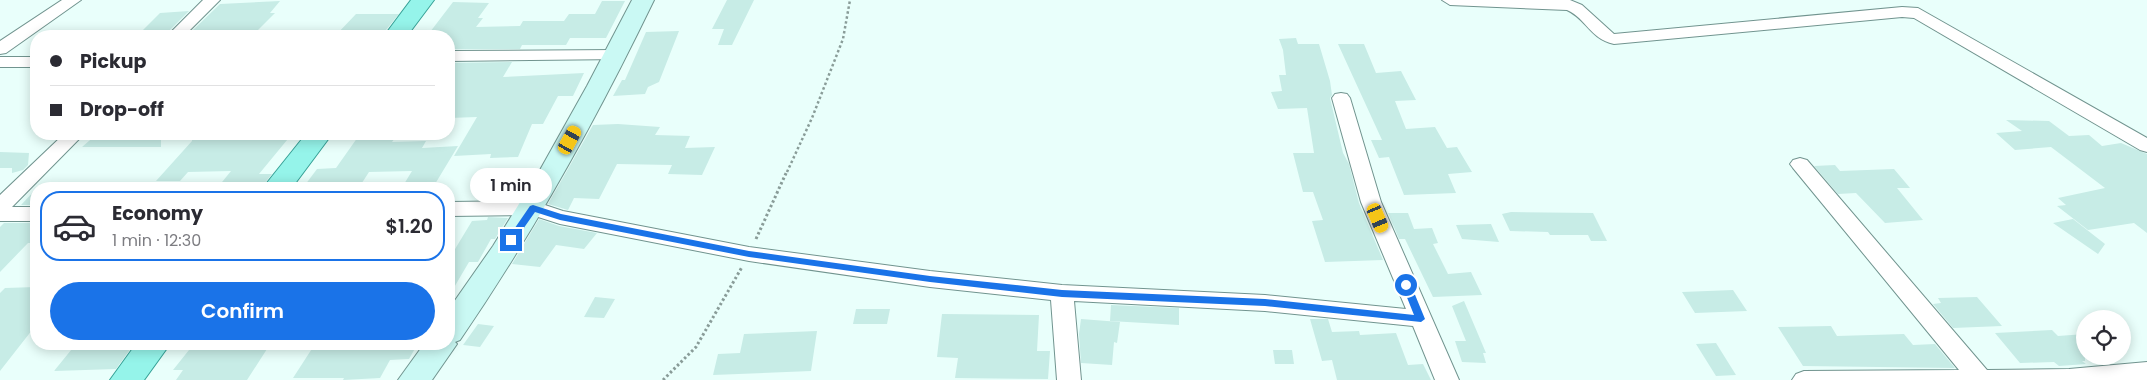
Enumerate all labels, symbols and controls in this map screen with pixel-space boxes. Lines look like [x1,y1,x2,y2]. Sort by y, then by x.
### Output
text: Pickup [80,48,146,75]
text: Drop-off [80,96,164,123]
car [556,123,583,157]
callout: 1 min [470,168,552,202]
text: 1 min [490,174,532,197]
text: Economy [112,200,203,227]
car [1365,201,1390,235]
icon: car [52,204,97,249]
text: $1.20 [386,213,433,240]
text: 1 min · 12:30 [112,229,201,252]
route end [500,229,522,251]
route start [1395,274,1417,296]
button: Confirm [50,282,435,340]
map controls [2076,310,2131,365]
button: locate [2076,310,2131,365]

